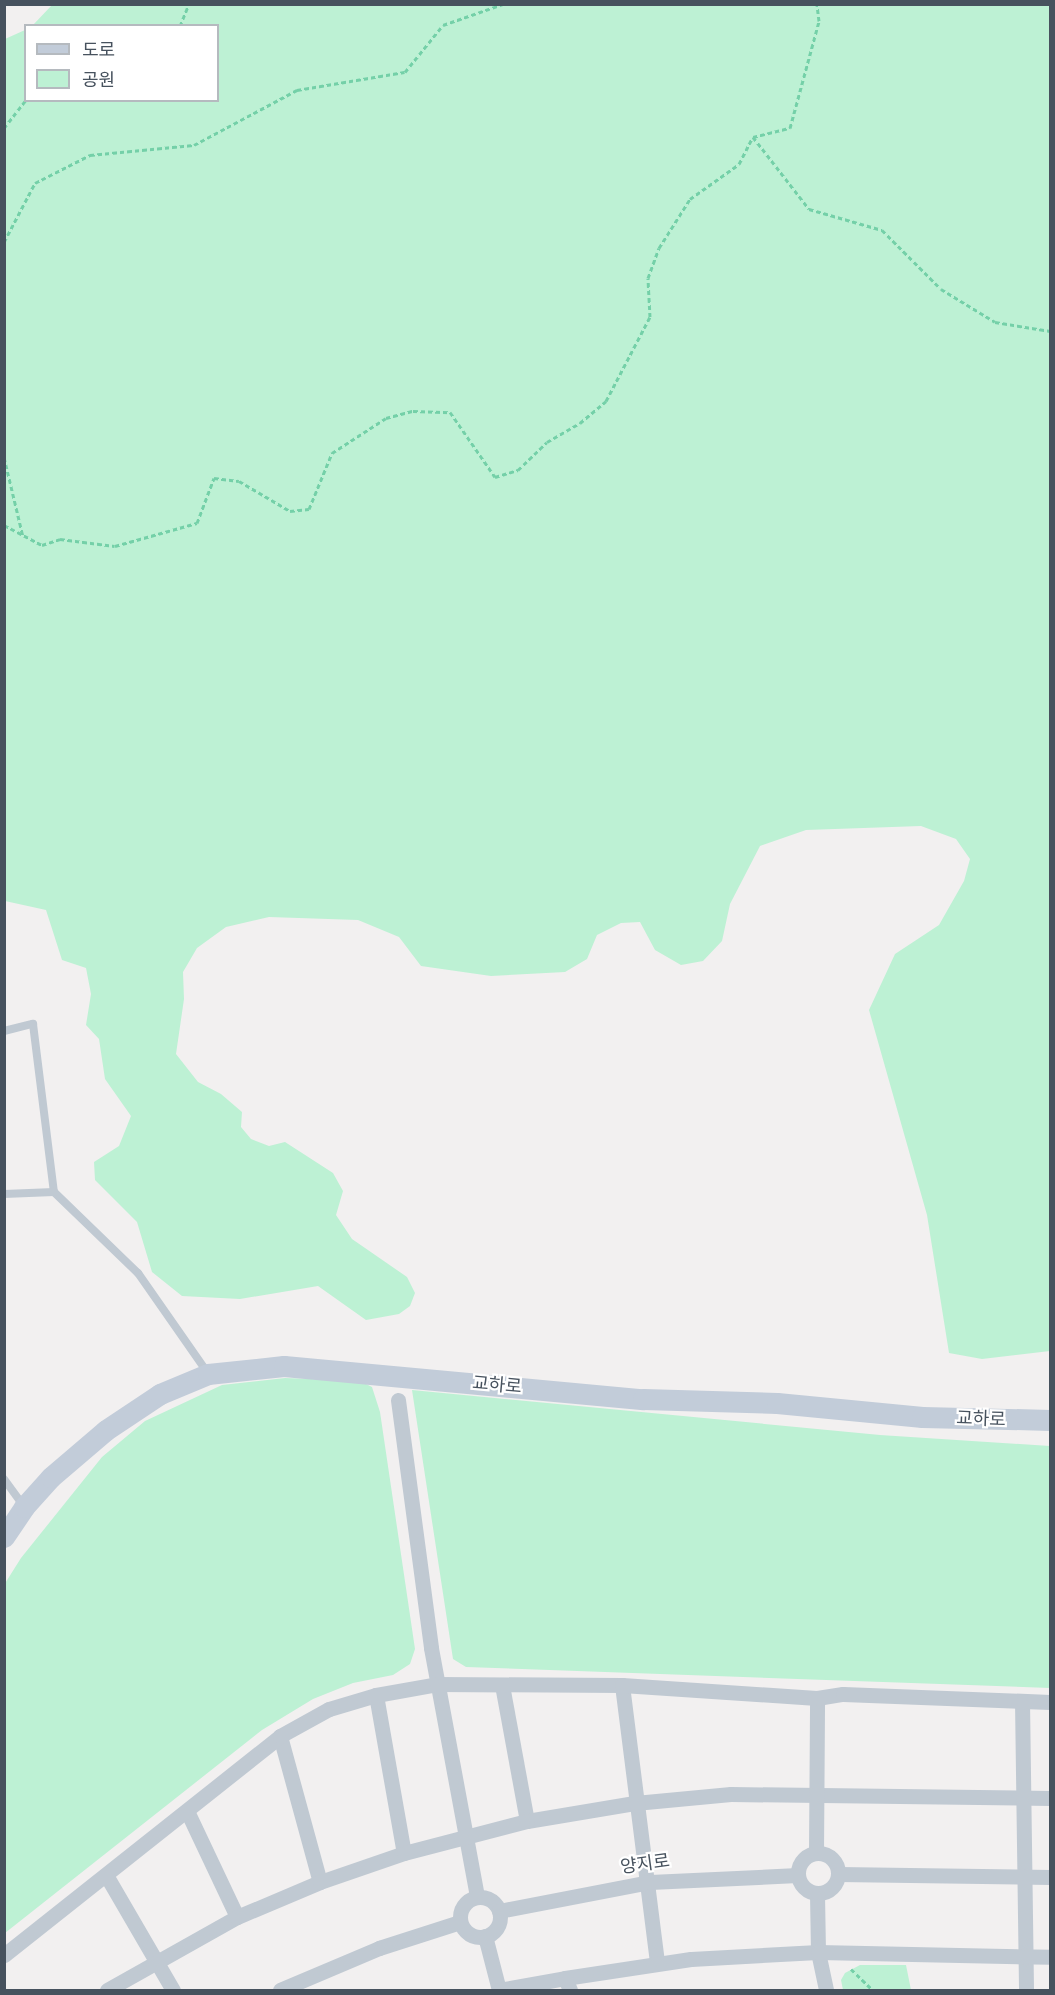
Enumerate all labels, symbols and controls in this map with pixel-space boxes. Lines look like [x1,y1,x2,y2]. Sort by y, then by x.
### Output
legend [24,24,219,102]
text: 도로 [82,37,115,62]
text: 공원 [82,67,115,92]
street label: 교하로 [471,1372,523,1398]
street label: 교하로 [956,1407,1006,1431]
street label: 양지로 [619,1850,671,1878]

